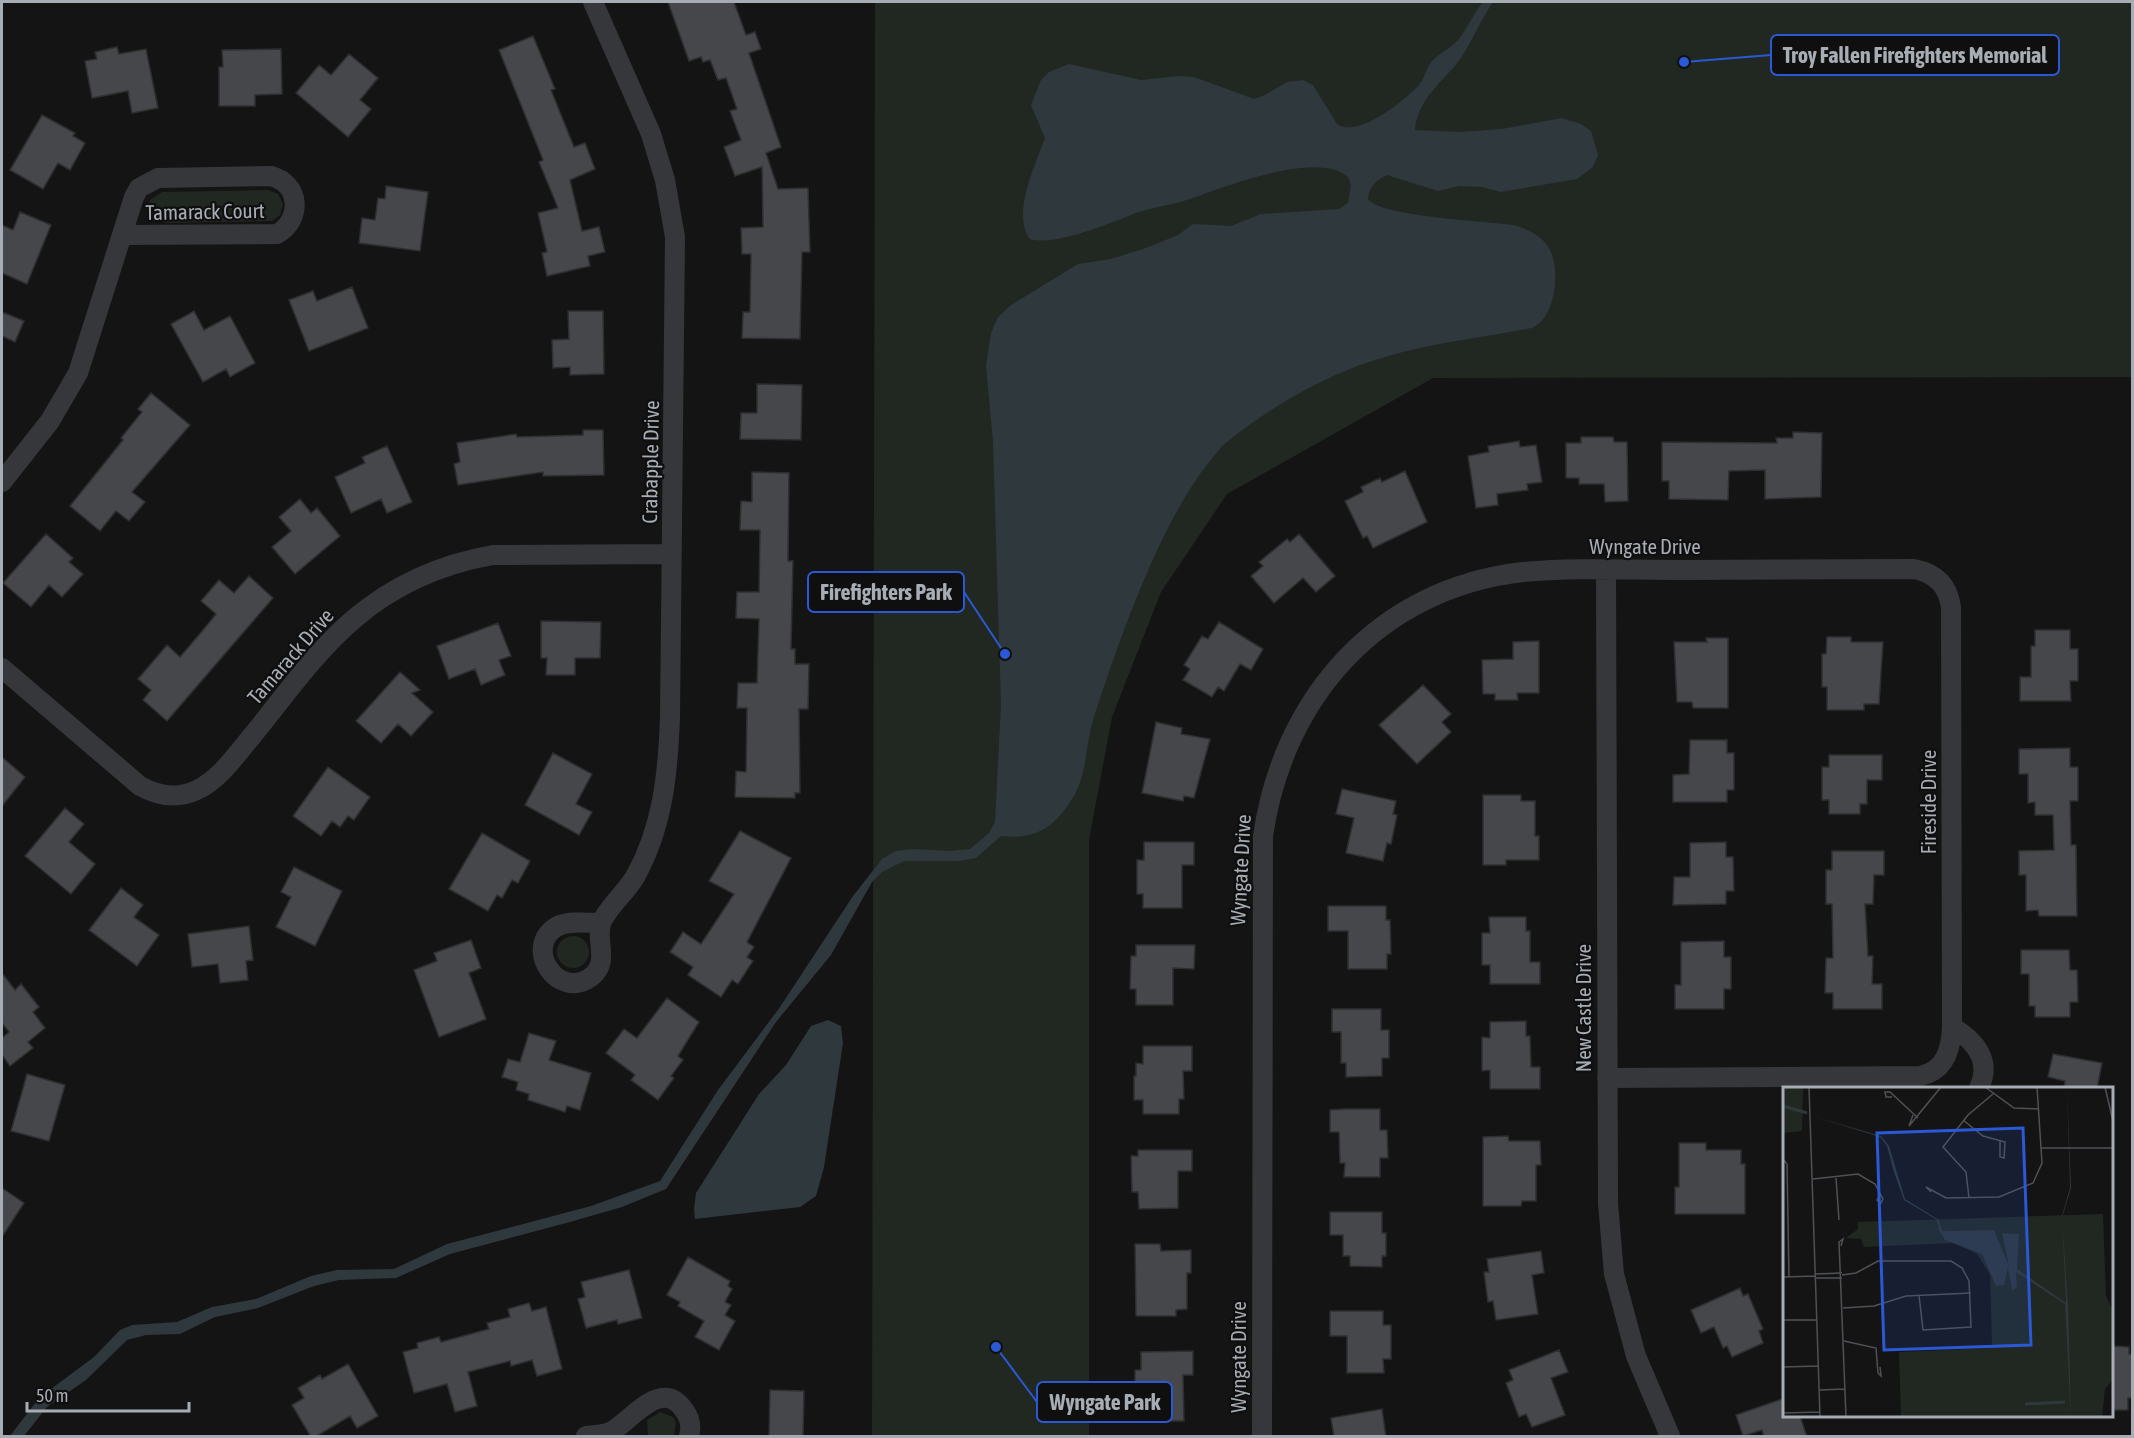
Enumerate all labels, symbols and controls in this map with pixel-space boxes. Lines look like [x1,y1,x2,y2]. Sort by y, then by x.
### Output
callout: Troy Fallen Firefighters Memorial [1771,35,2059,75]
text: Troy Fallen Firefighters Memorial [1783,42,2048,68]
street label: Tamarack Court [145,198,265,224]
street label: Crabapple Drive [637,400,663,524]
street label: Wyngate Drive [1589,534,1701,558]
callout: Firefighters Park [808,572,964,612]
text: Firefighters Park [820,579,952,605]
street label: Tamarack Drive [242,603,338,709]
street label: Fireside Drive [1916,750,1940,854]
street label: Wyngate Drive [1225,814,1255,926]
street label: New Castle Drive [1571,944,1595,1072]
inset map [1783,1087,2113,1417]
street label: Wyngate Drive [1226,1301,1250,1413]
scale bar [27,1375,189,1413]
callout: Wyngate Park [1037,1382,1172,1422]
text: 50 m [36,1385,68,1406]
text: Wyngate Park [1049,1389,1161,1415]

